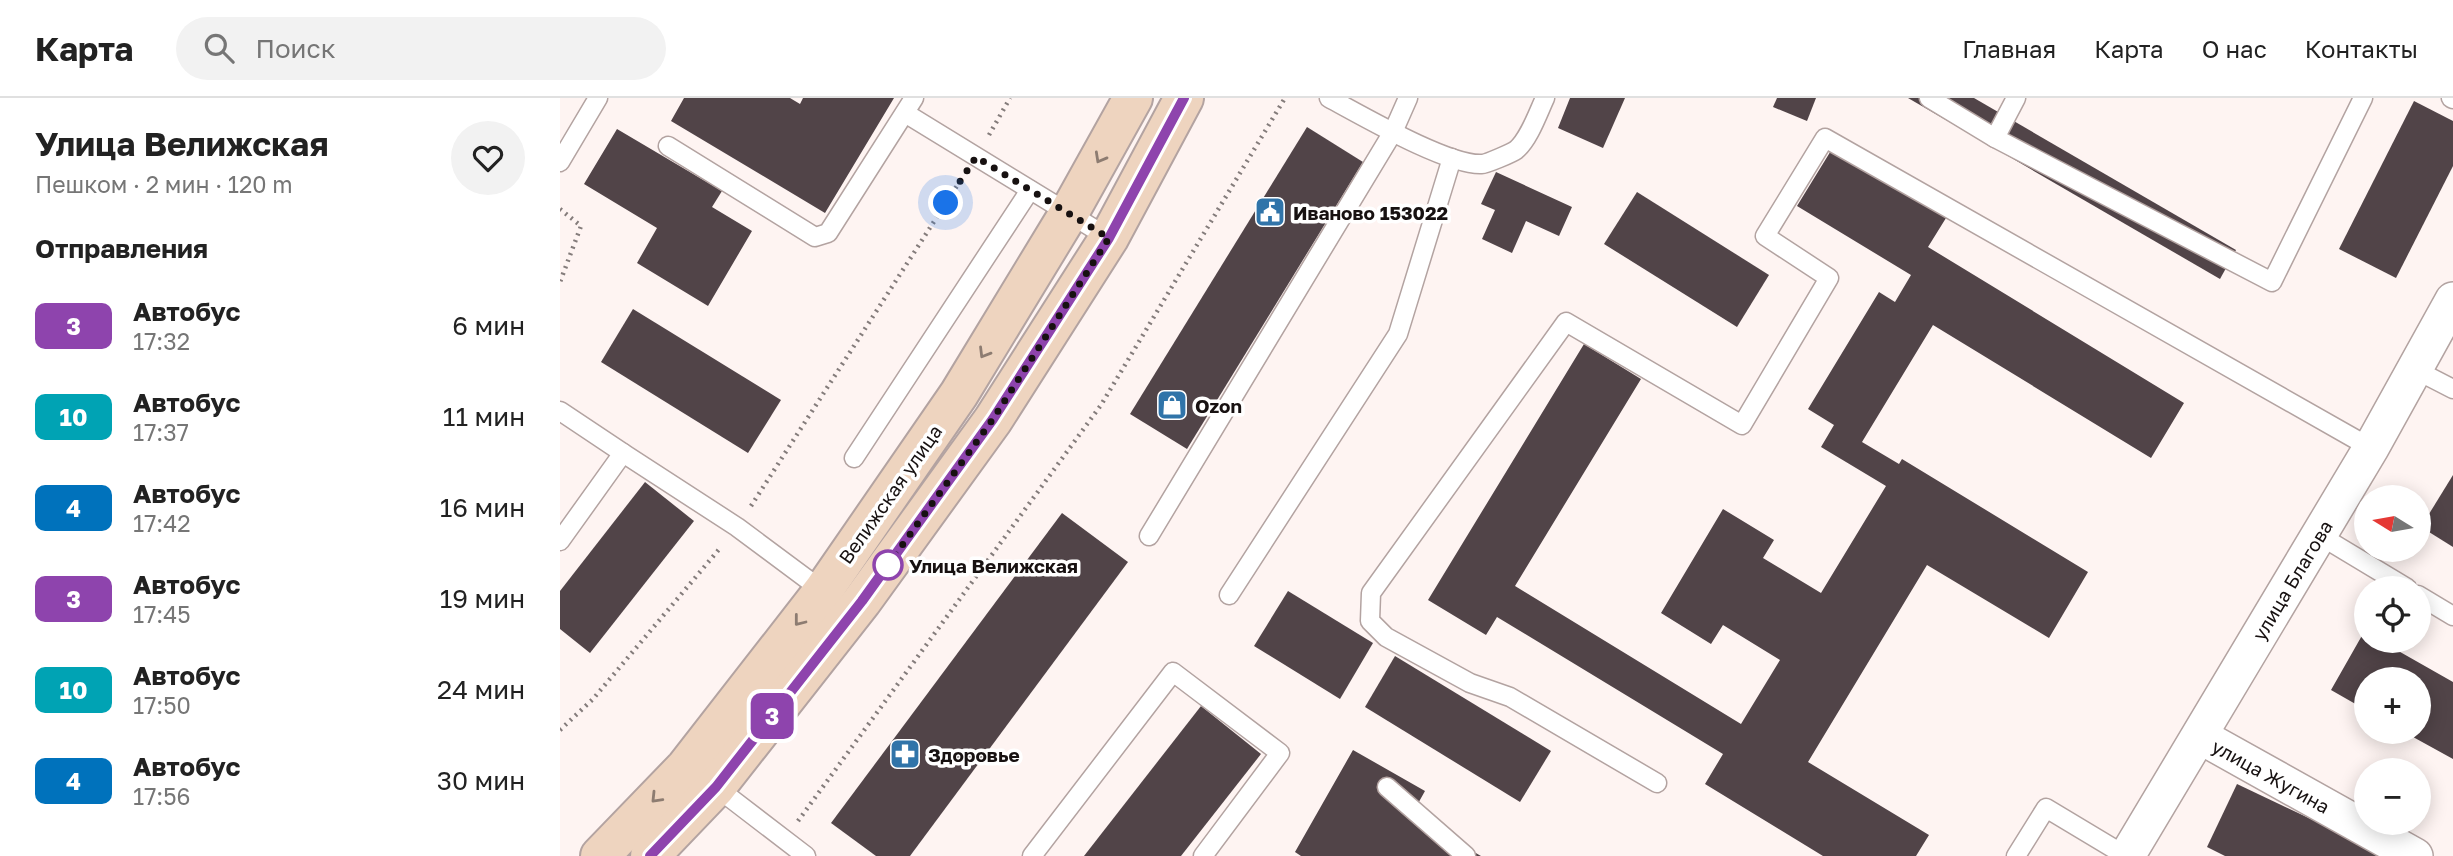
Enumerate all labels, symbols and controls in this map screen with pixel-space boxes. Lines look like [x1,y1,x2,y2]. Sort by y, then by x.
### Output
search box [176,17,666,80]
text: Карта [35,29,134,68]
icon: search [200,29,238,67]
text: Поиск [256,33,336,64]
text: Главная [1962,34,2056,63]
text: Карта [2094,34,2164,63]
text: О нас [2202,34,2267,63]
text: Контакты [2305,34,2418,63]
button: heart [451,121,525,195]
text: Улица Велижская [35,124,328,163]
one-way arrow [1095,150,1108,163]
text: Пешком · 2 мин · 120 m [35,170,293,198]
your location [928,185,963,220]
public building icon: Иваново 153022 [1253,195,1287,229]
place label: Иваново 153022 [1293,201,1448,224]
text: Отправления [35,233,208,264]
text: Автобус [133,296,240,327]
text: 6 мин [452,310,525,341]
text: 3 [66,311,81,340]
text: 17:32 [133,327,190,355]
one-way arrow [979,345,992,358]
text: Автобус [133,387,240,418]
shop icon: Ozon [1155,388,1189,422]
place label: Ozon [1195,394,1242,417]
text: 11 мин [443,401,525,432]
text: 10 [60,402,87,431]
text: 17:37 [133,418,189,446]
street label: Велижская улица [833,420,947,568]
text: Автобус [133,478,240,509]
north arrow [2354,485,2431,562]
map controls [2354,485,2431,835]
text: 16 мин [440,492,525,523]
text: 4 [66,493,81,522]
text: 17:42 [133,509,191,537]
street label: улица Благова [2247,516,2337,644]
marker: Улица Велижская [873,550,903,580]
place label: Улица Велижская [909,554,1078,577]
text: Автобус [133,569,240,600]
button: locate [2354,576,2431,653]
text: 19 мин [440,583,525,614]
text: 3 [66,584,81,613]
text: 17:45 [133,600,191,628]
one-way arrow [795,614,808,626]
text: Автобус [133,660,240,691]
button: + [2354,667,2431,744]
text: 24 мин [437,674,525,705]
text: 10 [60,675,87,704]
text: 17:50 [133,691,191,719]
line badge: 3 [749,693,795,739]
text: 3 [765,701,779,730]
street label: улица Жугина [2208,734,2334,818]
pharmacy icon: Здоровье [888,737,922,771]
place label: Здоровье [928,743,1020,766]
text: Автобус [133,751,240,782]
button: − [2354,758,2431,835]
text: 30 мин [437,765,525,796]
text: 4 [66,766,81,795]
text: 17:56 [133,782,191,810]
one-way arrow [652,790,665,803]

